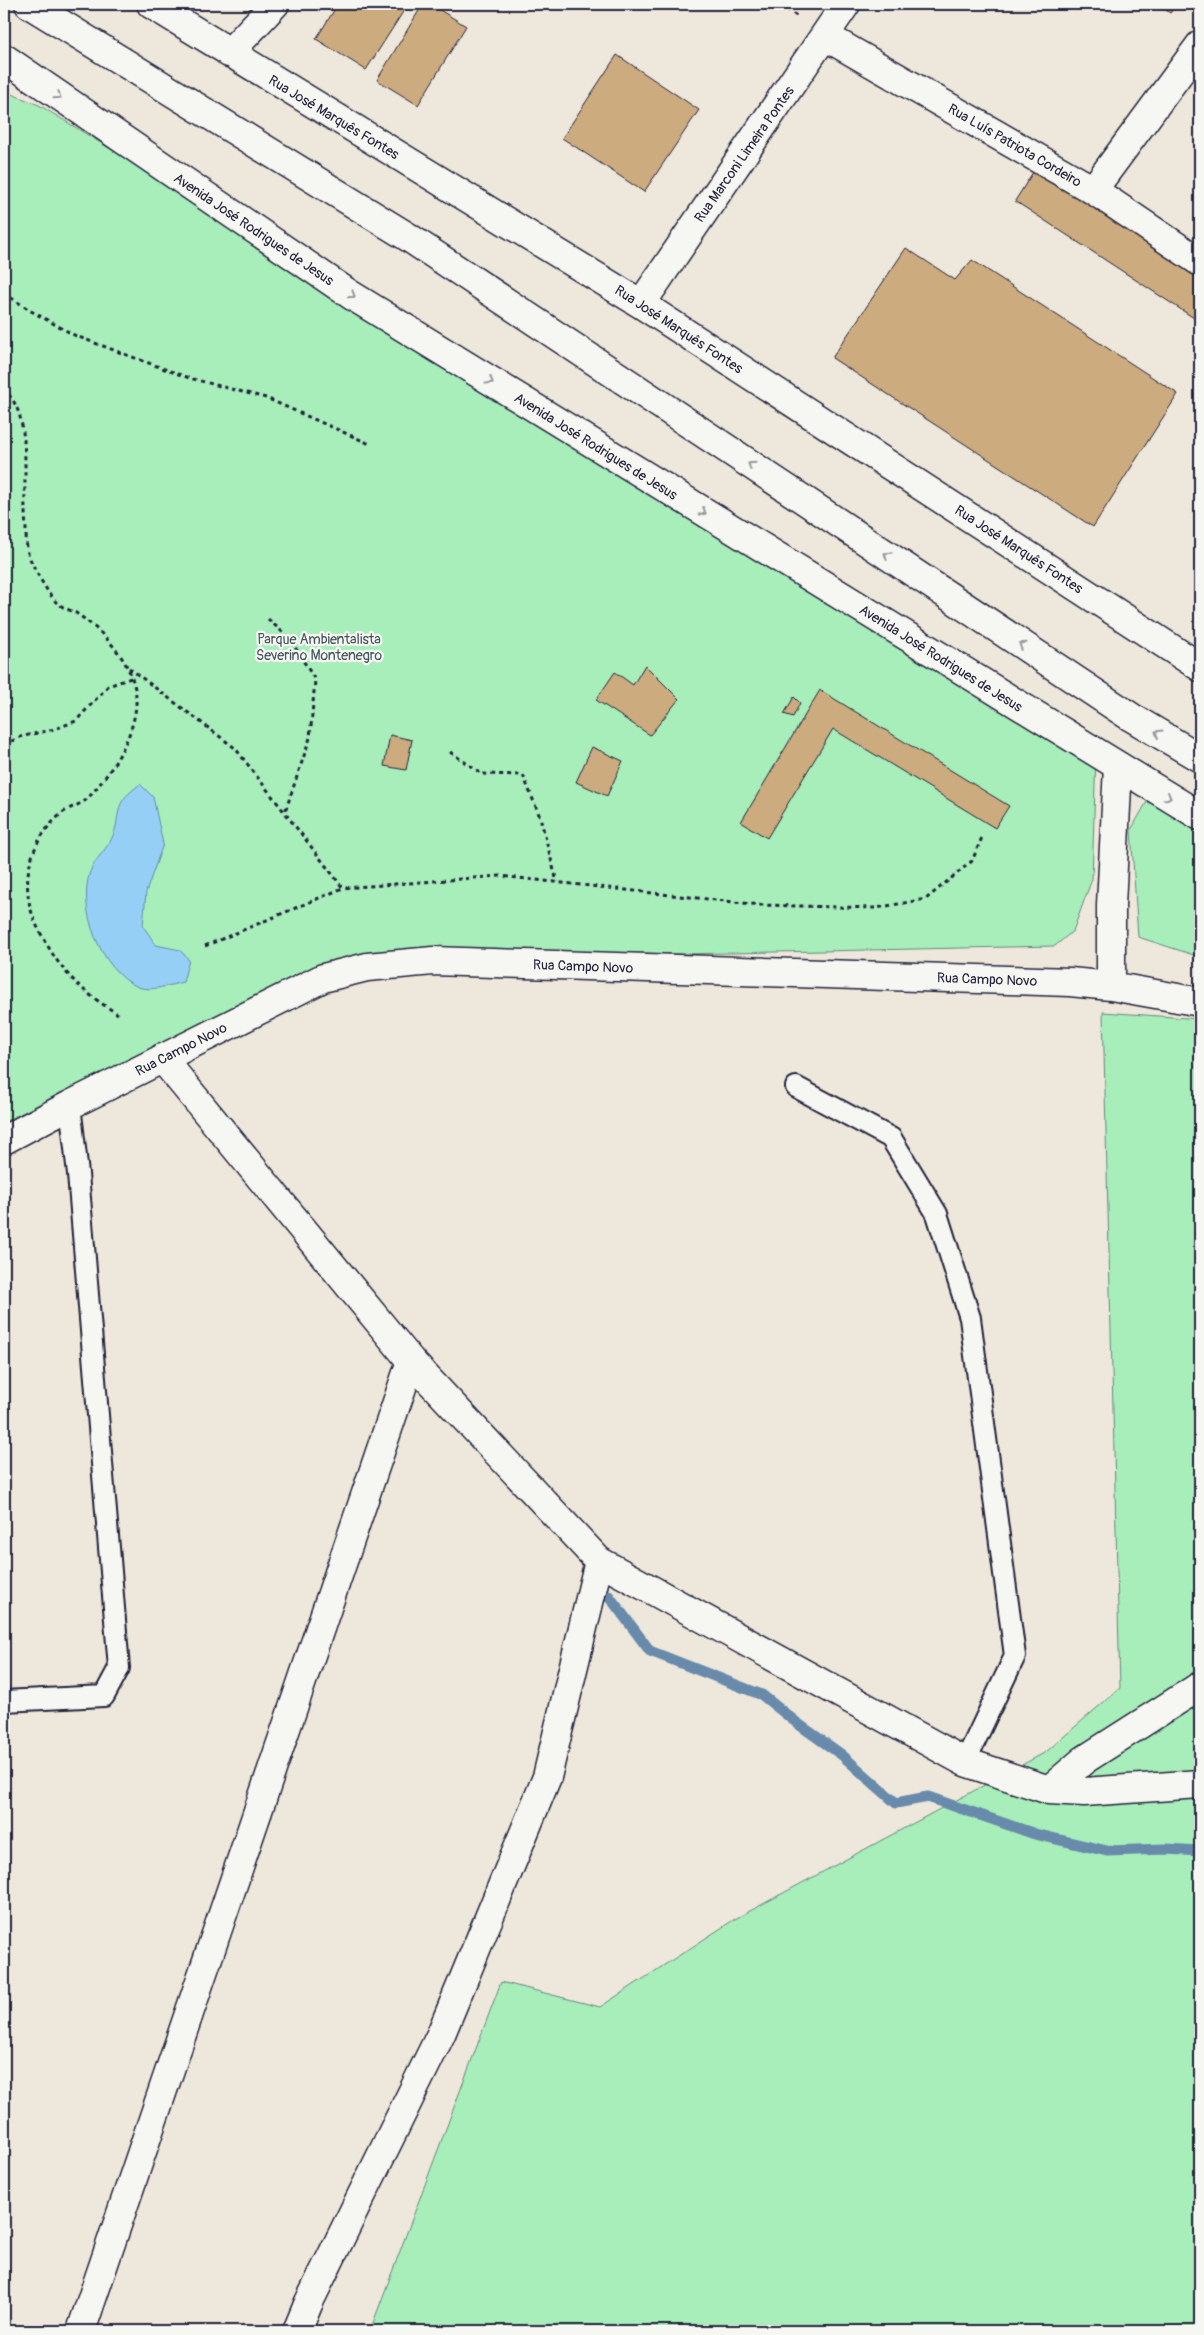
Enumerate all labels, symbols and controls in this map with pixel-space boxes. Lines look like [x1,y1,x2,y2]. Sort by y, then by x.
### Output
street label: Rua José Marquês Fontes [265,72,403,164]
street label: Rua Marconi Limeira Pontes [691,82,798,226]
one-way arrow [52,90,62,99]
street label: Rua Luís Patriota Cordeiro [945,100,1085,191]
street label: Avenida José Rodrigues de Jesus [171,170,337,290]
street label: Rua José Marquês Fontes [611,282,747,378]
one-way arrow [346,289,355,298]
one-way arrow [485,374,494,384]
street label: Avenida José Rodrigues de Jesus [511,389,681,504]
one-way arrow [748,462,757,471]
street label: Rua José Marquês Fontes [951,502,1087,598]
one-way arrow [698,505,707,515]
one-way arrow [883,552,892,561]
street label: Avenida José Rodrigues de Jesus [856,601,1026,716]
park label: Parque Ambientalista Severino Montenegro [256,631,382,664]
one-way arrow [1018,641,1027,651]
one-way arrow [1155,730,1164,740]
one-way arrow [1163,790,1172,800]
street label: Rua Campo Novo [533,956,634,977]
street label: Rua Campo Novo [937,969,1038,990]
street label: Rua Campo Novo [133,1019,230,1080]

